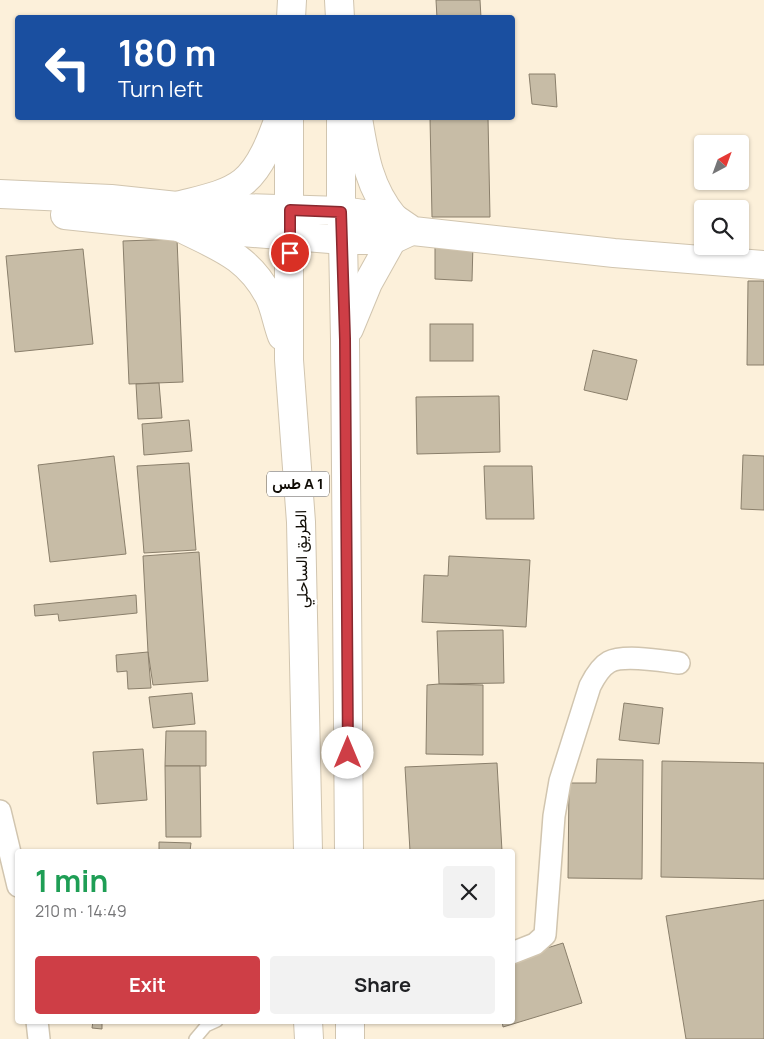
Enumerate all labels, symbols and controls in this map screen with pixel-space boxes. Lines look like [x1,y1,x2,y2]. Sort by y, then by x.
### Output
text: 180 m [118,29,216,77]
icon: left [35,35,100,100]
text: Turn left [118,74,203,104]
north arrow [694,135,749,190]
map controls [694,135,749,255]
button: search [694,200,749,255]
pin [269,232,311,274]
icon: arrive [276,239,304,267]
road number: طس A 1 [267,472,329,496]
street label: الطريق الساحلي [289,510,316,608]
position arrow [321,726,373,778]
text: 1 min [35,860,108,901]
button: close [443,866,495,918]
text: 210 m · 14:49 [35,900,127,922]
button: Exit [35,956,260,1014]
button: Share [270,956,495,1014]

